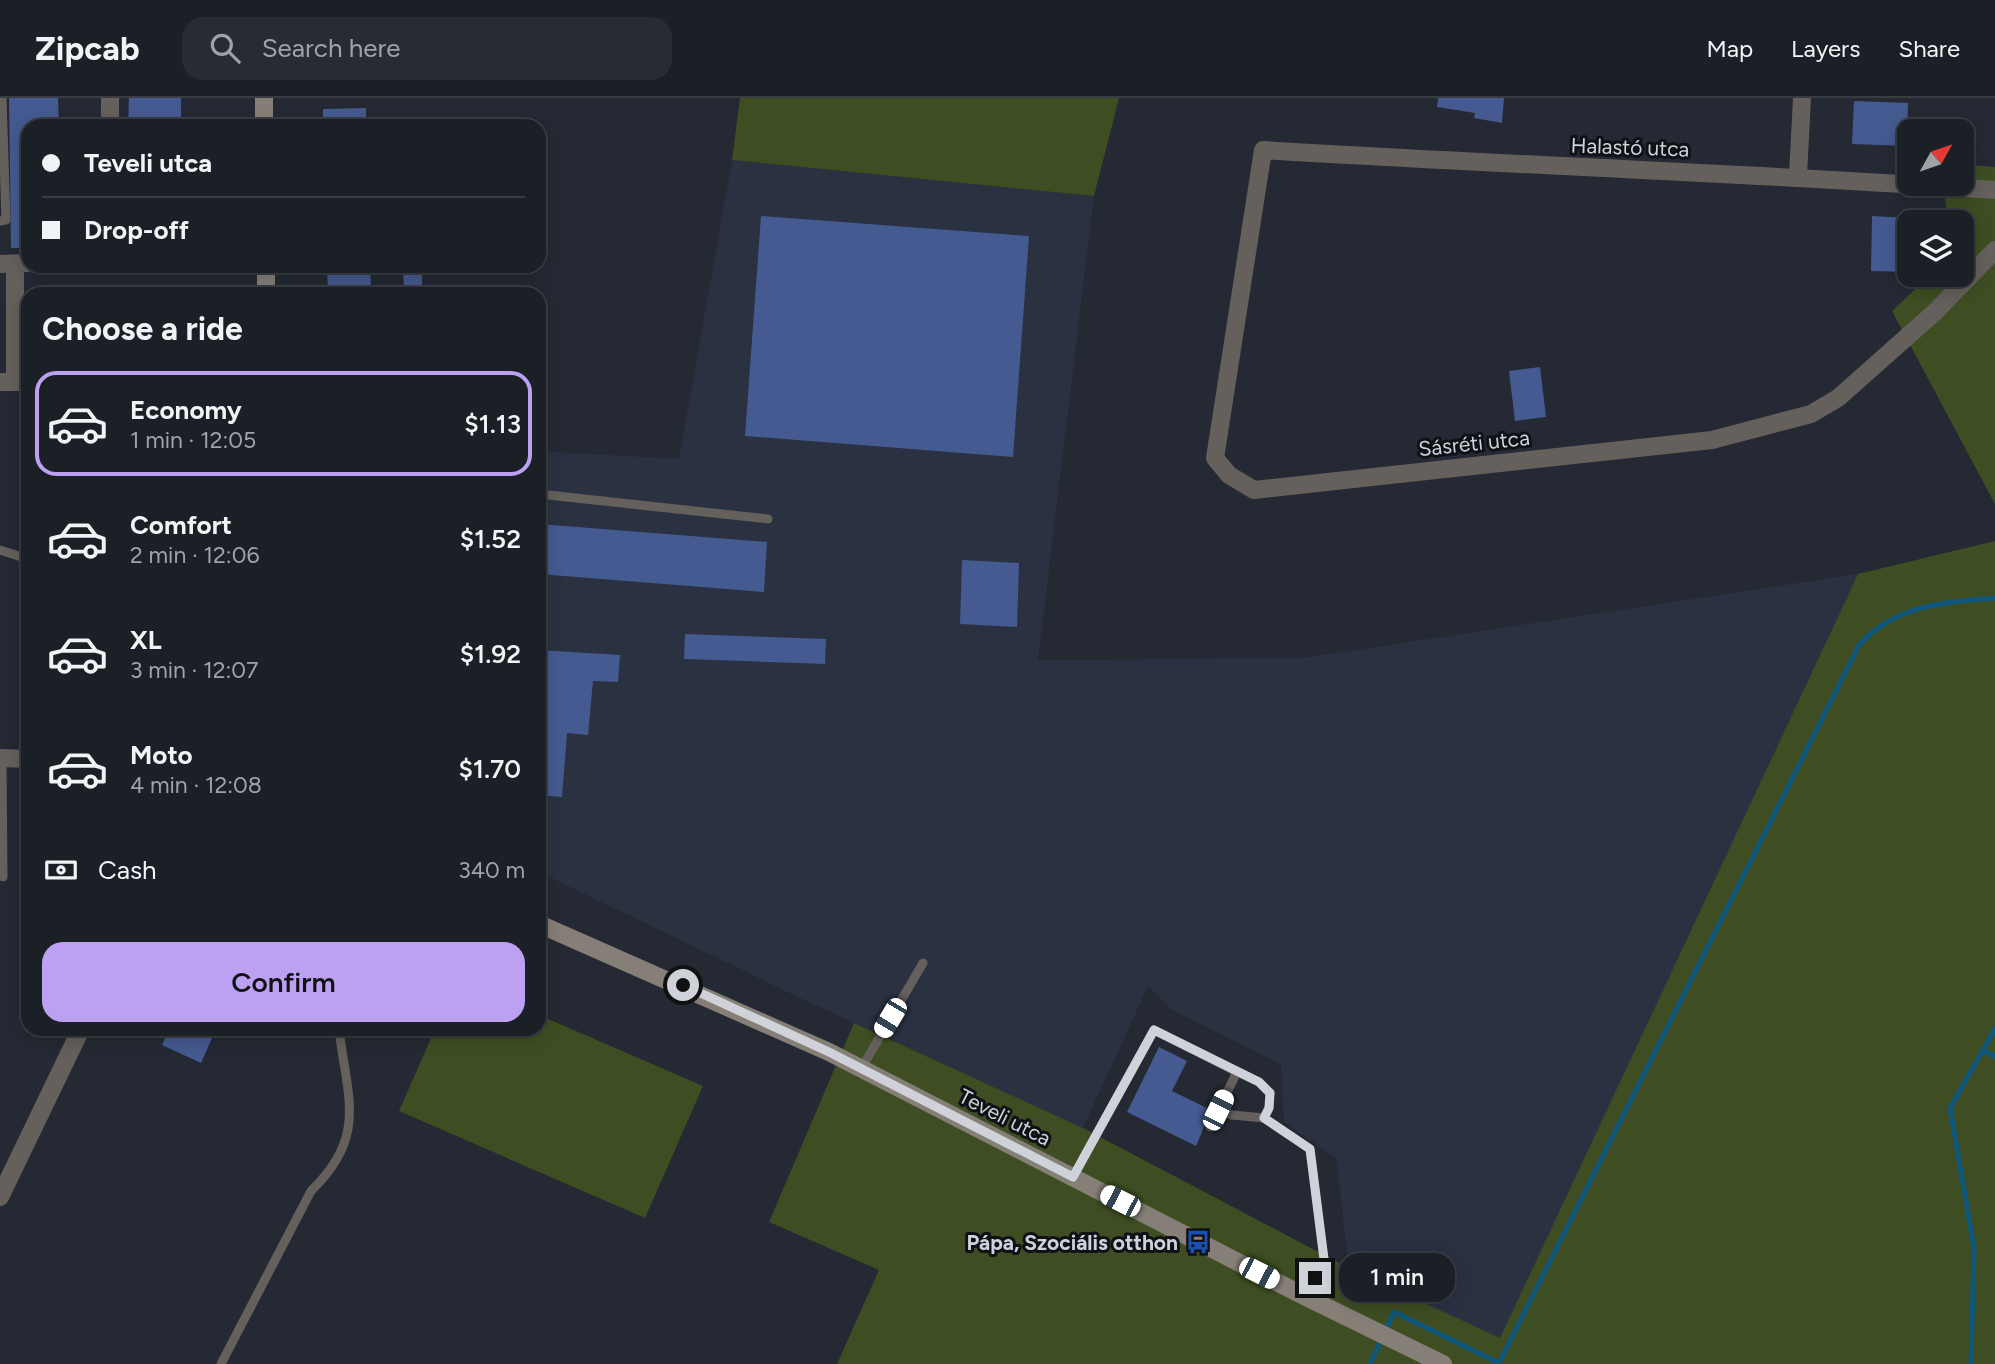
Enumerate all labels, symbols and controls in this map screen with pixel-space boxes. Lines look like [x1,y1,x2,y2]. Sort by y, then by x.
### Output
search box [182,17,672,80]
text: Zipcab [35,29,140,68]
icon: search [206,29,244,67]
text: Search here [262,32,401,64]
text: Map [1706,34,1753,63]
text: Layers [1791,34,1860,63]
text: Share [1898,34,1960,63]
north arrow [1897,119,1974,196]
map controls [1897,119,1974,287]
street label: Halastó utca [1570,132,1690,162]
text: Teveli utca [84,147,212,179]
button: layers [1897,210,1974,287]
text: Drop-off [84,214,189,246]
text: Choose a ride [42,310,243,348]
icon: car [46,392,109,455]
text: Economy [130,394,242,426]
text: $1.13 [464,408,521,440]
street label: Sásréti utca [1417,425,1531,461]
text: 1 min · 12:05 [130,426,256,454]
icon: car [46,507,109,570]
text: Comfort [130,509,232,541]
text: $1.52 [460,523,521,555]
text: 2 min · 12:06 [130,541,259,569]
icon: car [46,622,109,685]
text: XL [130,624,162,656]
text: $1.92 [460,638,521,670]
text: 3 min · 12:07 [130,656,258,684]
icon: car [46,737,109,800]
text: Moto [130,739,193,771]
text: $1.70 [459,753,521,785]
text: 4 min · 12:08 [130,771,262,799]
icon: cash [42,851,80,889]
text: Cash [98,854,157,886]
text: 340 m [458,856,525,884]
button: Confirm [42,942,525,1022]
route start [667,969,699,1001]
car [871,995,910,1041]
street label: Teveli utca [955,1083,1055,1151]
car [1200,1087,1237,1133]
car [1097,1182,1144,1220]
bus stop icon: Pápa, Szociális otthon [1184,1228,1212,1256]
place label: Pápa, Szociális otthon [967,1230,1178,1255]
car [1236,1254,1283,1292]
callout: 1 min [1340,1254,1455,1302]
route end [1299,1262,1331,1294]
text: 1 min [1370,1263,1424,1291]

